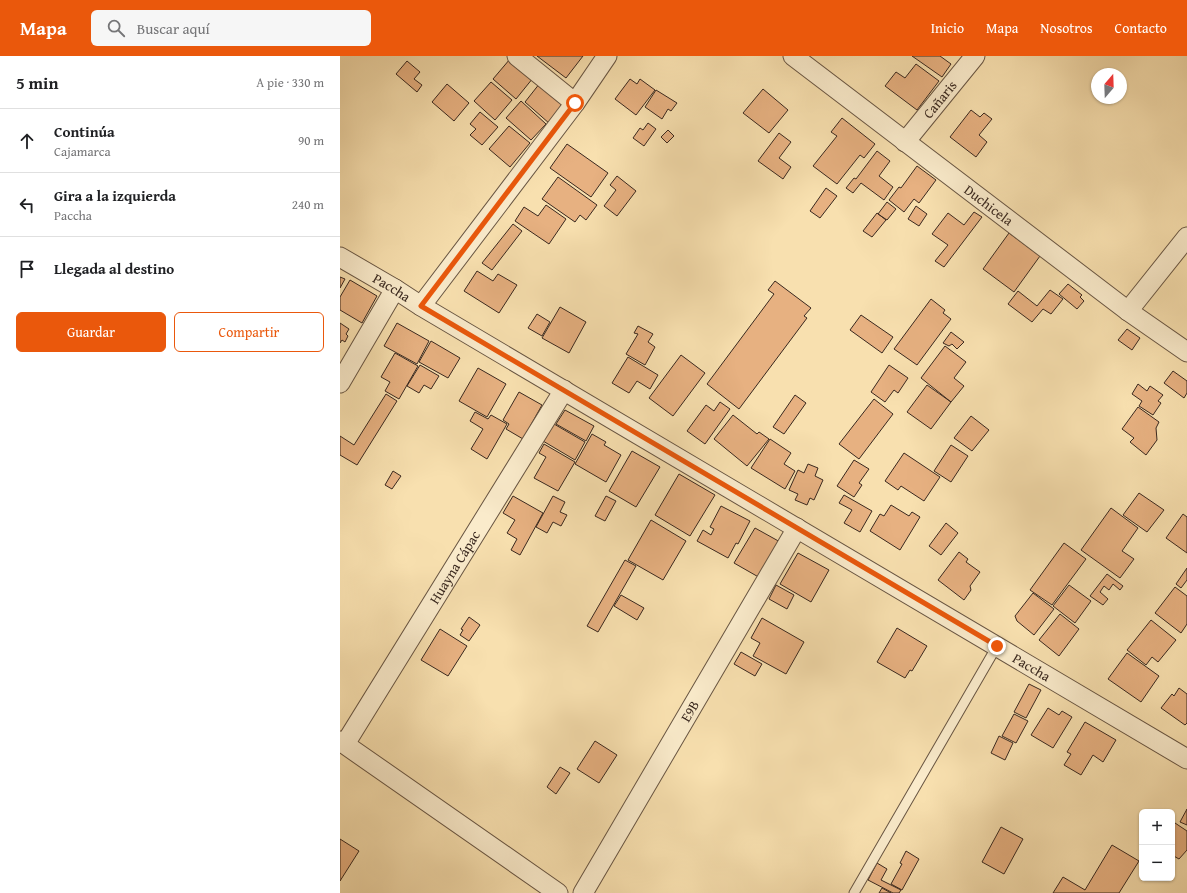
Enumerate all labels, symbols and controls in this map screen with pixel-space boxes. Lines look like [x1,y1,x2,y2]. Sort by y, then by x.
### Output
search box [91,10,371,46]
text: Mapa [20,14,67,42]
icon: search [105,17,127,39]
text: Buscar aquí [137,18,210,39]
text: Inicio [931,18,964,38]
text: Mapa [986,18,1018,38]
text: Nosotros [1040,18,1093,38]
text: Contacto [1115,18,1167,38]
north arrow [1091,68,1127,104]
text: 5 min [16,70,58,95]
text: A pie · 330 m [256,73,324,92]
street label: Cañaris [918,76,961,123]
route start [566,94,584,112]
text: Continúa [54,121,115,142]
icon: ahead [16,130,38,152]
text: 90 m [298,131,324,150]
text: Cajamarca [54,142,111,161]
street label: Duchicela [960,180,1018,231]
text: Gira a la izquierda [54,185,176,206]
icon: left [16,194,38,216]
text: 240 m [292,195,324,214]
text: Paccha [54,206,92,225]
icon: arrive [16,258,38,280]
text: Llegada al destino [54,258,174,279]
street label: Paccha [369,268,415,307]
button: Guardar [16,312,166,352]
button: Compartir [174,312,324,352]
street label: Huayna Cápac [424,527,485,608]
route end [988,637,1006,655]
street label: Paccha [1009,648,1055,686]
street label: E9B [676,696,704,725]
map controls [1139,809,1175,881]
button: + [1139,809,1175,845]
button: − [1139,845,1175,881]

